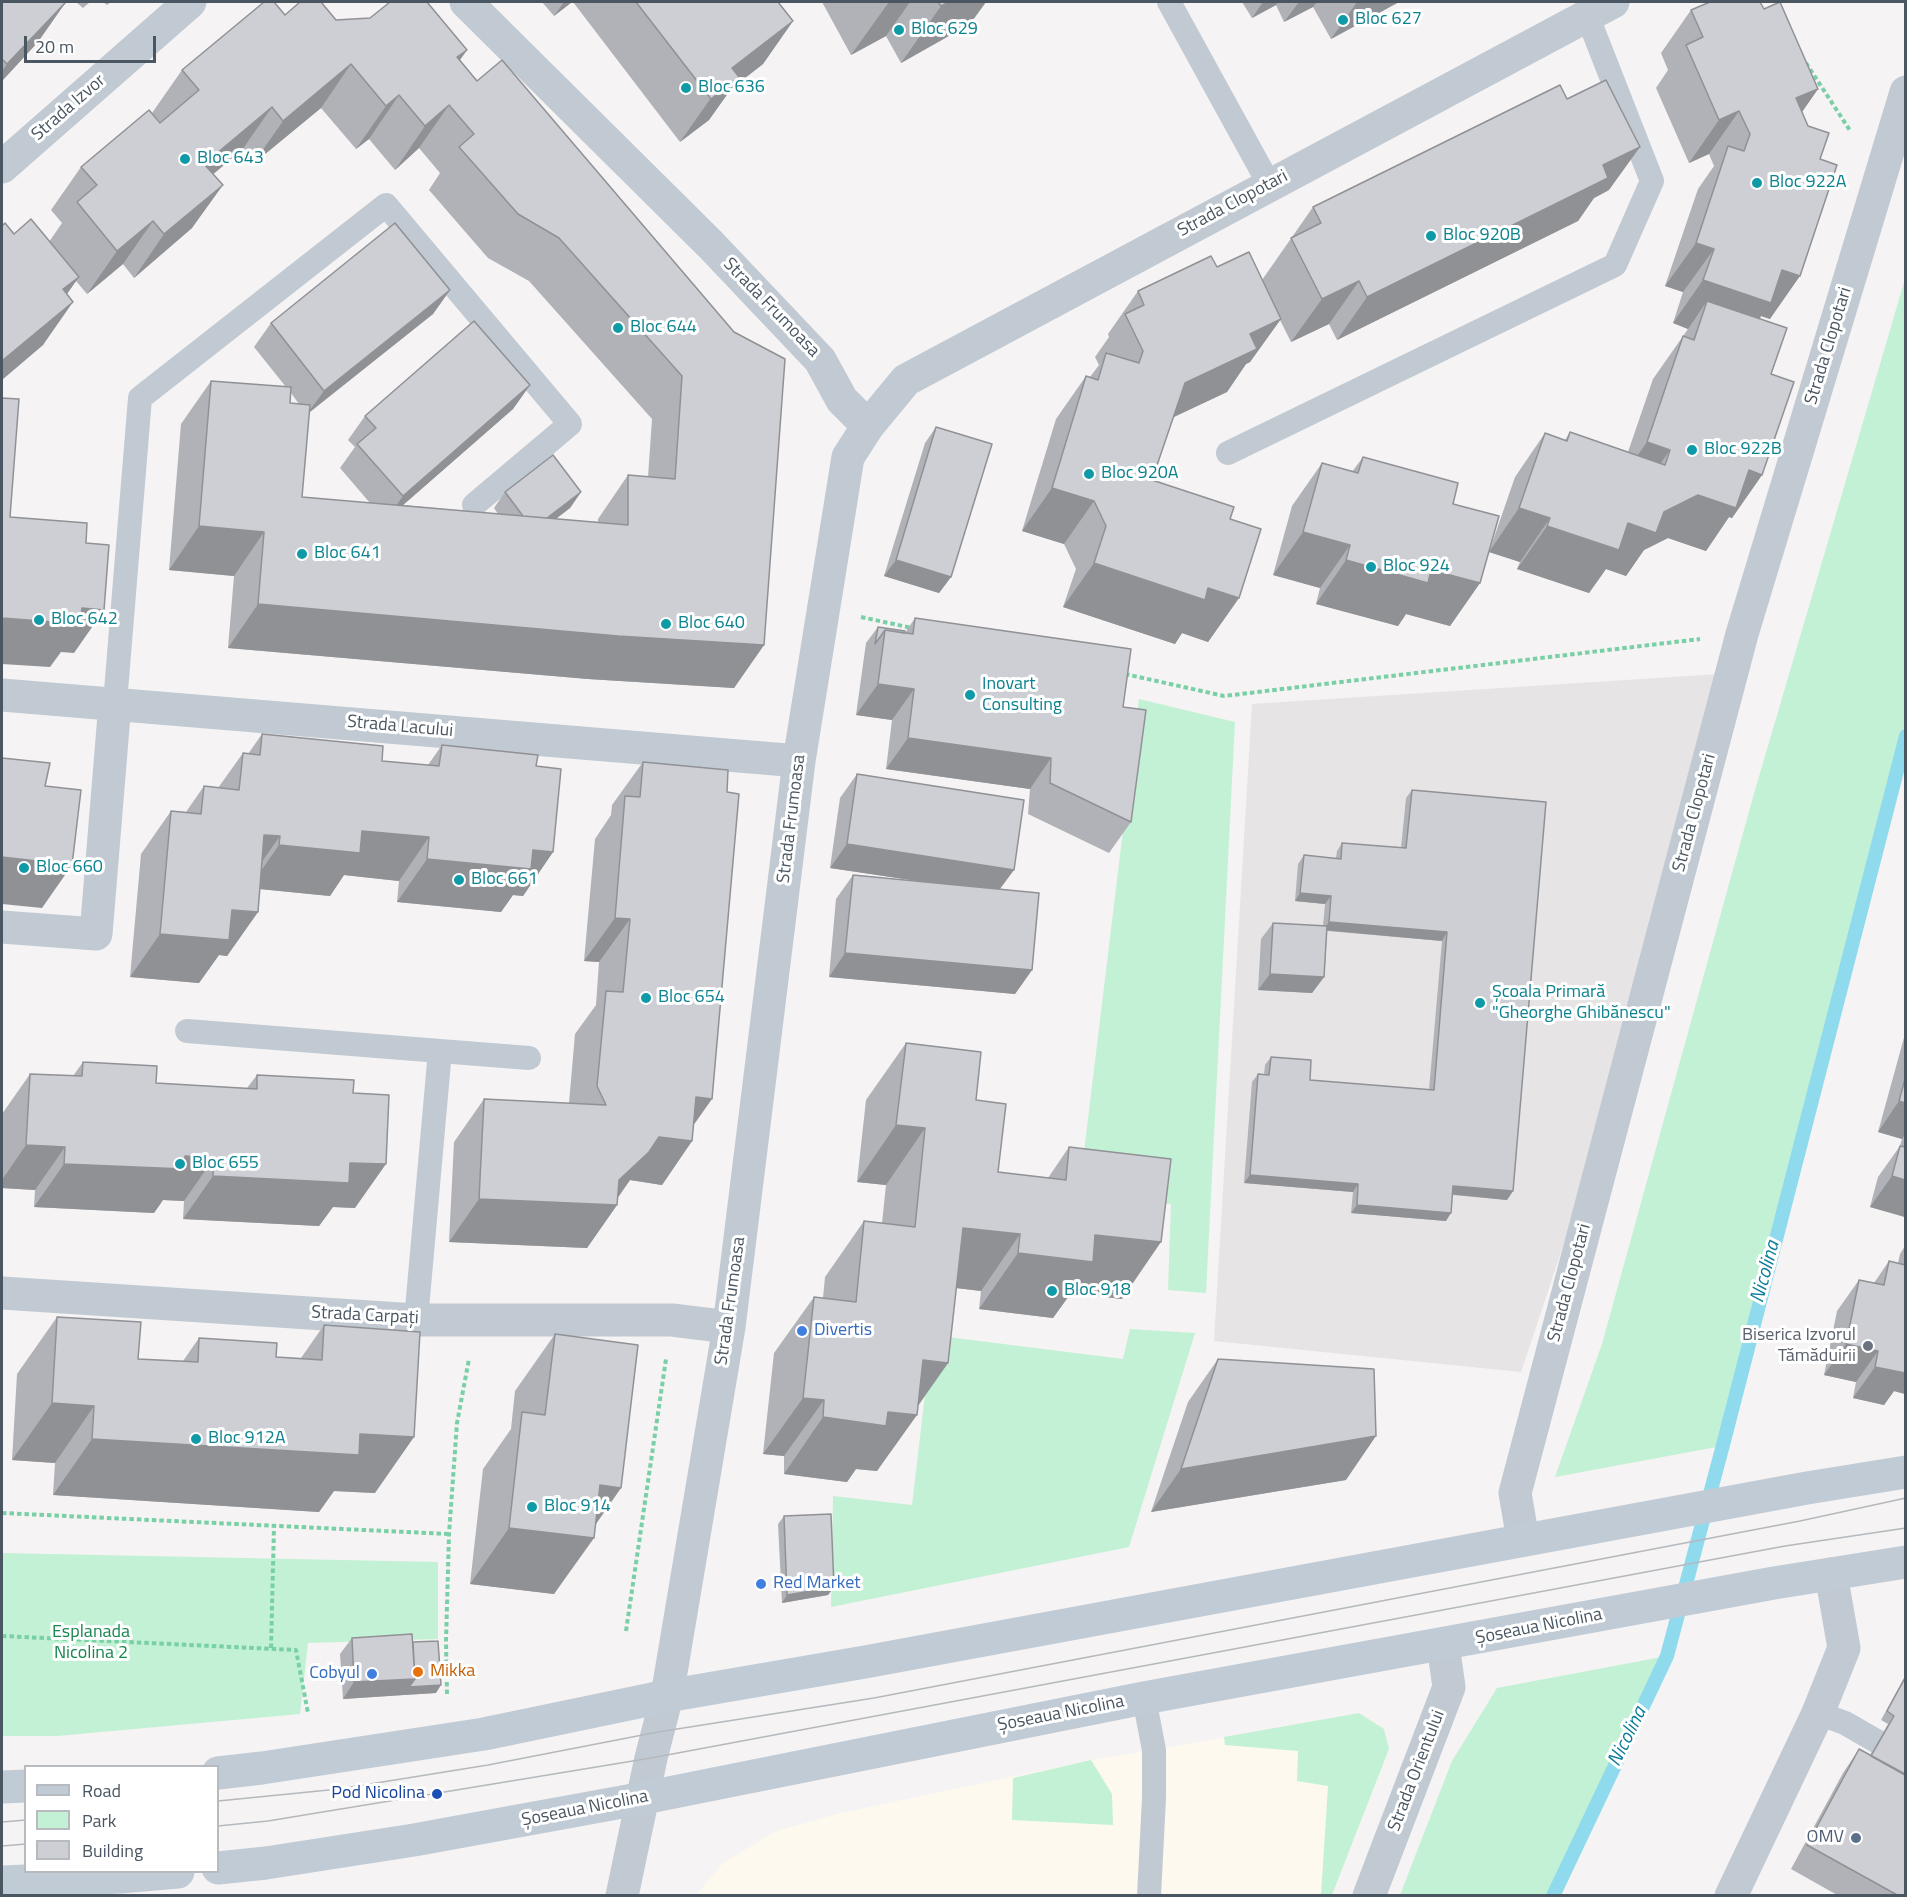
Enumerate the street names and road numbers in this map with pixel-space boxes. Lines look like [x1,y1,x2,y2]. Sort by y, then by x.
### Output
street label: Strada Izvor [28,70,110,146]
street label: Strada Clopotari [1174,166,1292,242]
street label: Strada Frumoasa [718,254,824,362]
street label: Strada Clopotari [1801,285,1857,407]
street label: Strada Lacului [346,712,454,742]
street label: Strada Clopotari [1669,752,1721,874]
street label: Strada Frumoasa [773,753,811,885]
street label: Strada Clopotari [1544,1222,1596,1344]
street label: Strada Frumoasa [711,1235,751,1367]
street label: Strada Carpați [311,1302,419,1330]
street label: Șoseaua Nicolina [1474,1604,1604,1650]
street label: Șoseaua Nicolina [996,1691,1126,1737]
street label: Strada Orientului [1384,1707,1450,1835]
street label: Șoseaua Nicolina [520,1786,650,1832]

